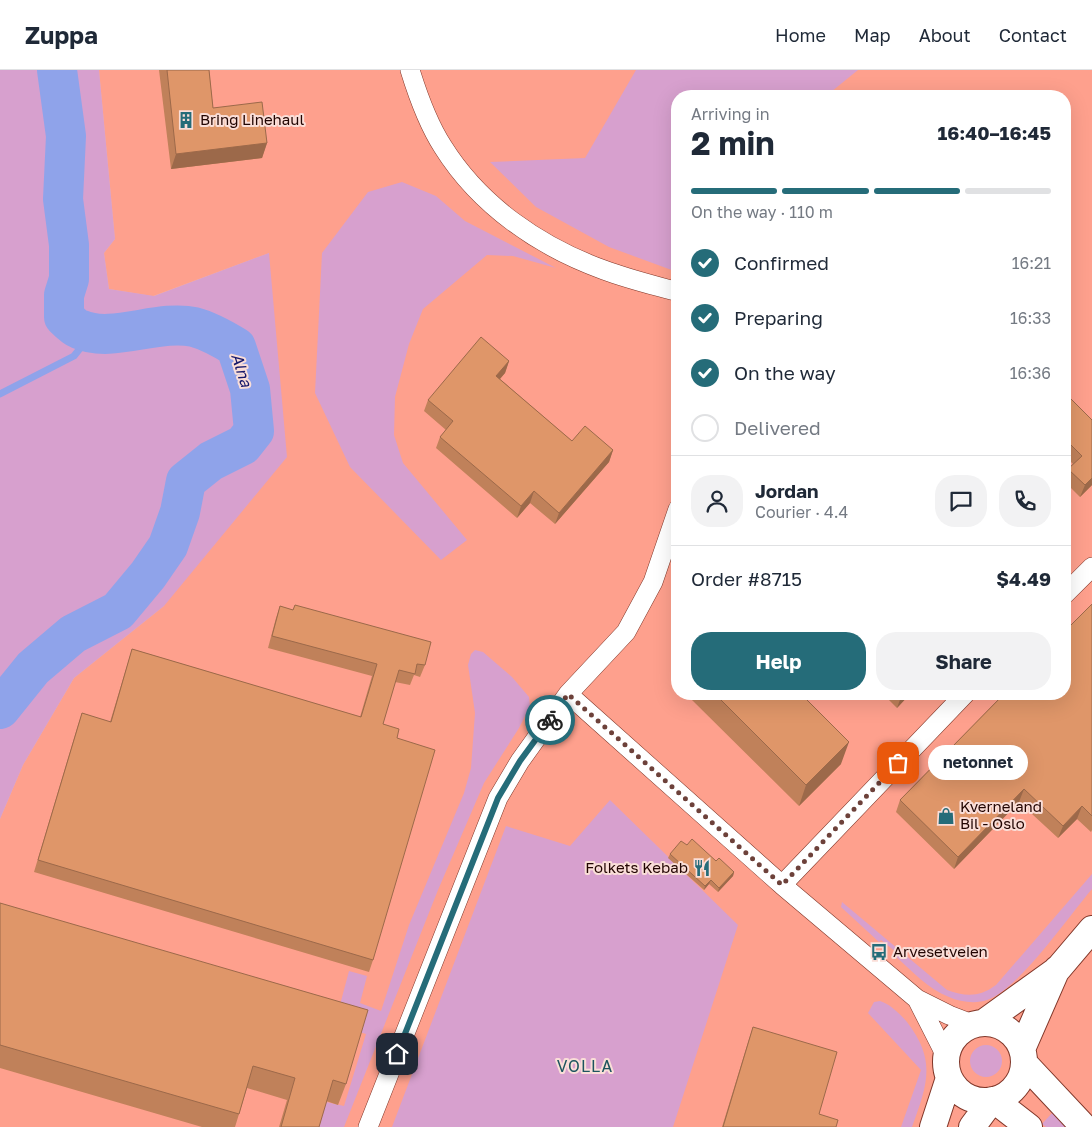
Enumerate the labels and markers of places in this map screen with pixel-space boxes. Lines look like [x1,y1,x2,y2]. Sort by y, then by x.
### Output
building icon: Bring Linehaul [176,110,196,130]
place label: Bring Linehaul [200,110,304,128]
pin [877,742,919,784]
callout: netonnet [928,746,1028,780]
place label: Kverneland Bil - Oslo [960,797,1042,832]
shop icon: Kverneland Bil - Oslo [936,806,956,826]
place label: Folkets Kebab [585,858,688,876]
restaurant icon: Folkets Kebab [692,858,712,878]
bus stop icon: Arvesetveien [869,942,889,962]
place label: Arvesetveien [893,942,988,960]
pin [376,1033,418,1075]

